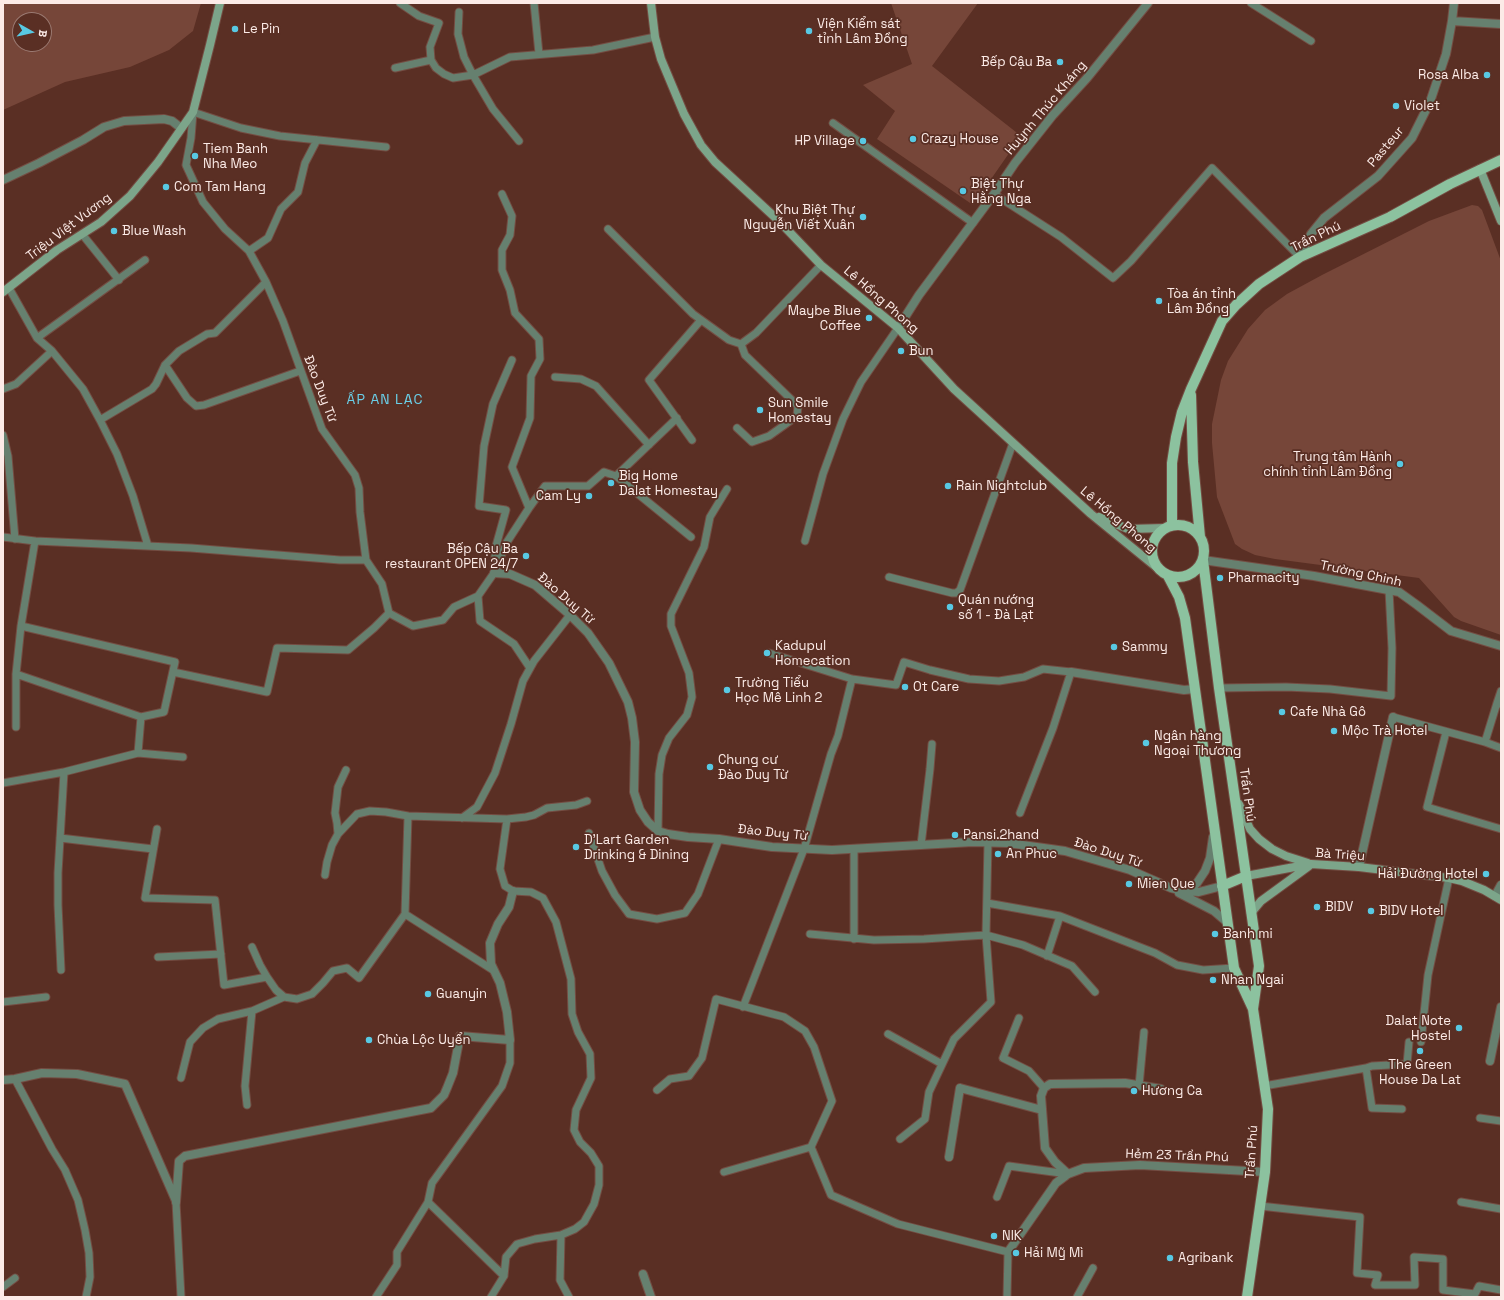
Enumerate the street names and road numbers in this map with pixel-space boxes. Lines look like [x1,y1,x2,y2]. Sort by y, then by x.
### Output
street label: Huỳnh Thúc Kháng [1002,58,1090,158]
street label: Pasteur [1365,124,1407,170]
street label: Triệu Việt Vương [23,190,115,264]
street label: Trần Phú [1288,218,1344,256]
street label: Lê Hồng Phong [840,263,922,337]
street label: Đào Duy Từ [300,353,340,425]
street label: Lê Hồng Phong [1077,484,1159,556]
street label: Trường Chinh [1319,558,1403,590]
street label: Đào Duy Từ [534,570,598,628]
street label: Trần Phú [1236,767,1258,823]
street label: Đào Duy Từ [737,822,809,844]
street label: Đào Duy Từ [1072,835,1144,871]
street label: Bà Triệu [1315,845,1365,865]
street label: Trần Phú [1242,1125,1262,1179]
street label: Hẻm 23 Trần Phú [1125,1146,1229,1166]

